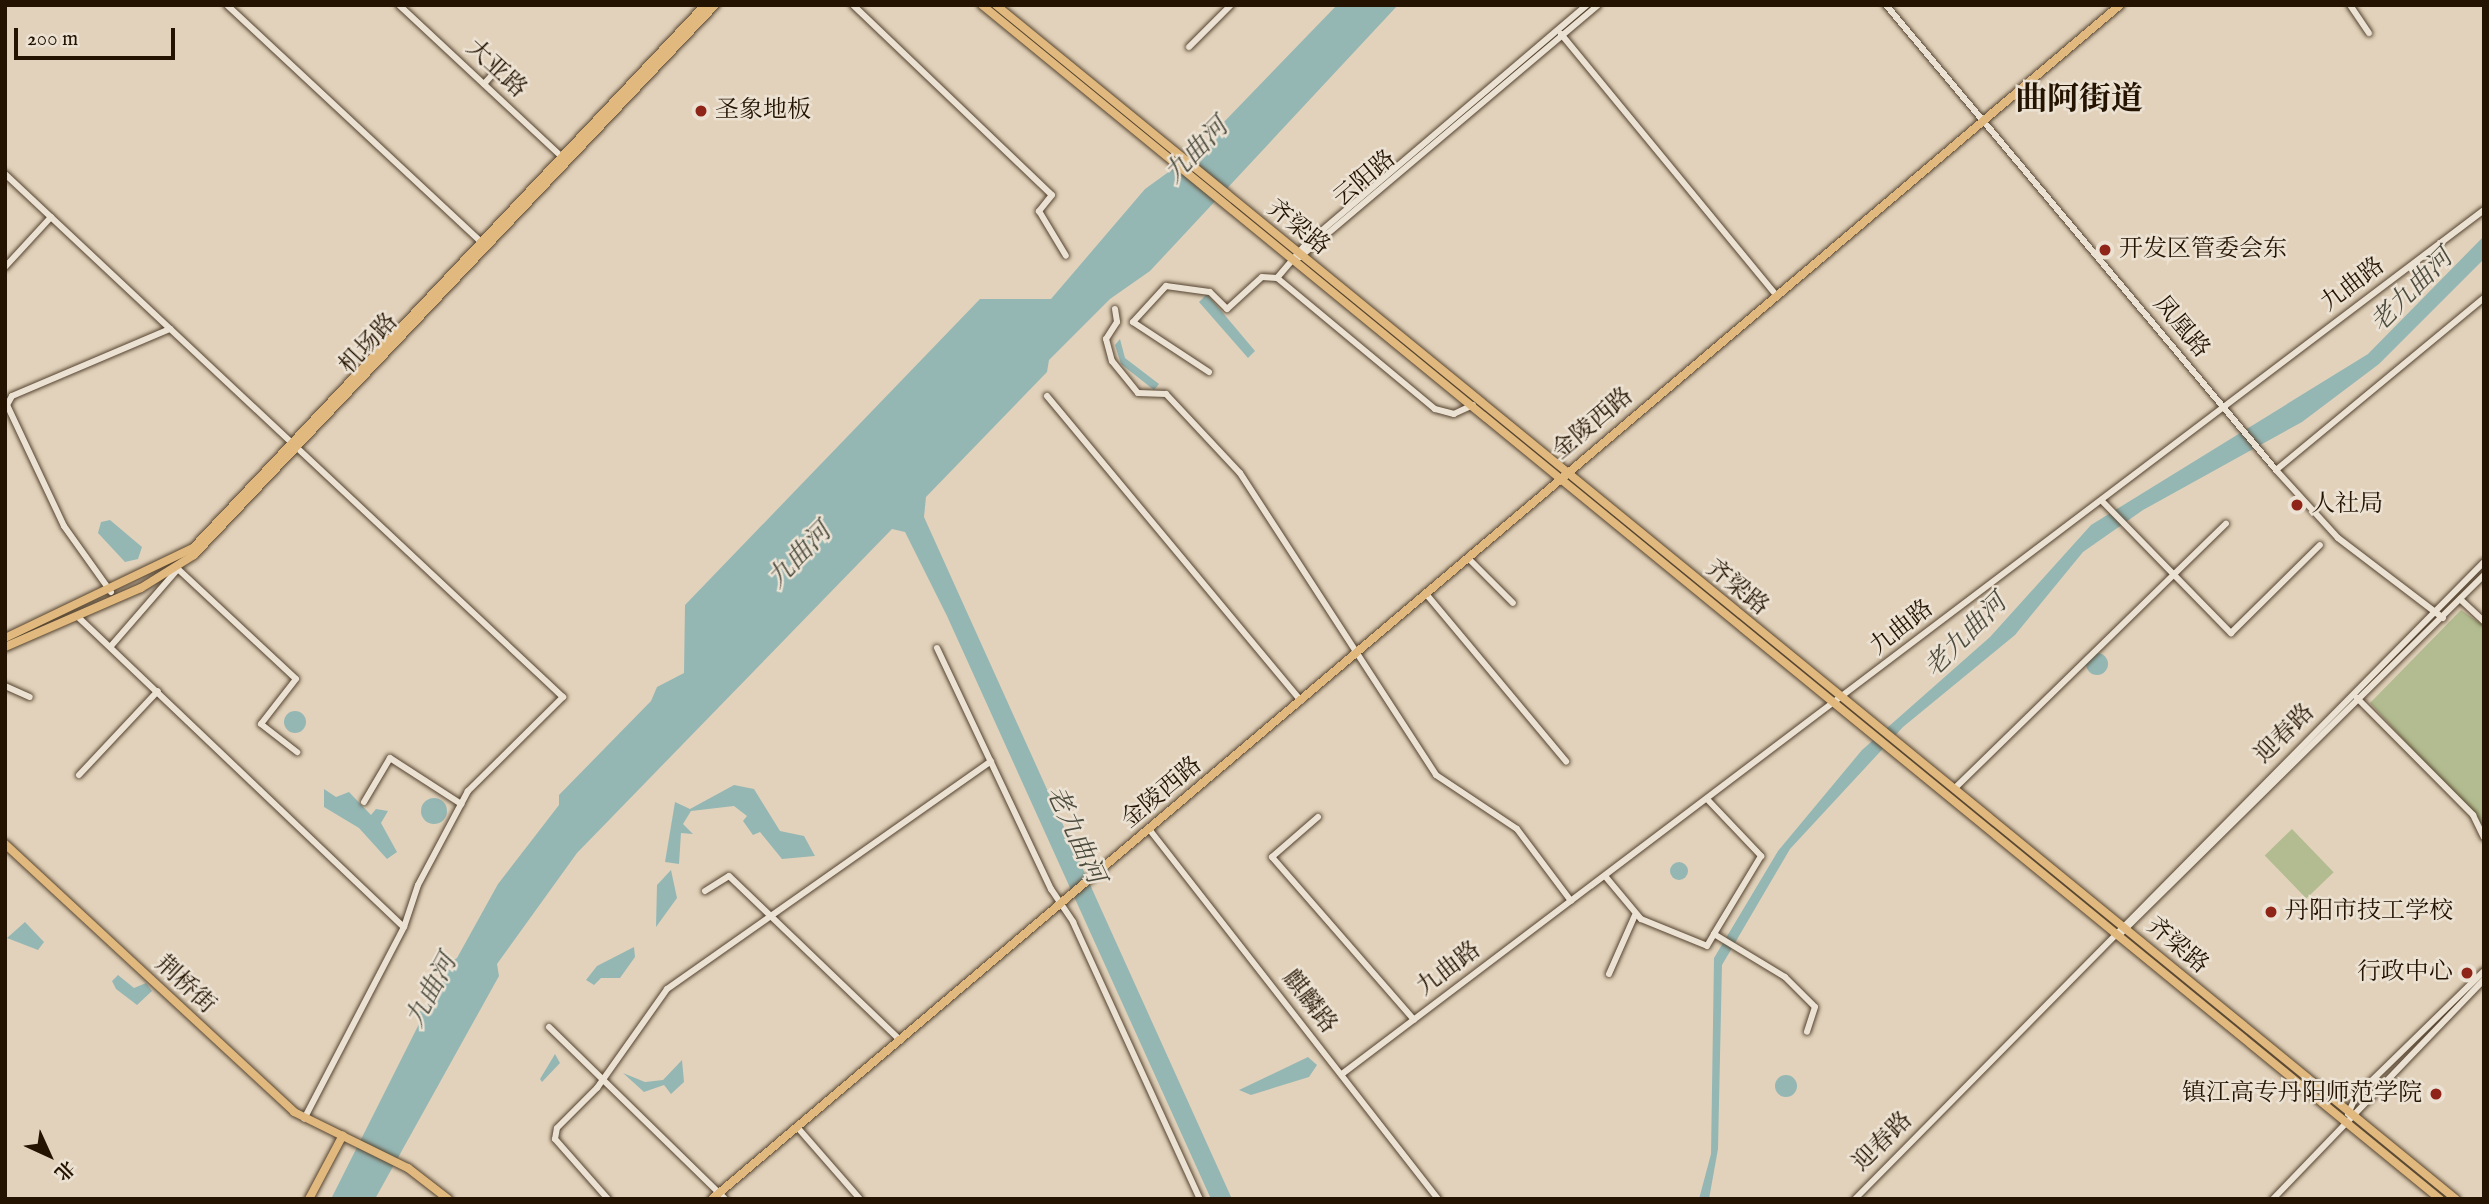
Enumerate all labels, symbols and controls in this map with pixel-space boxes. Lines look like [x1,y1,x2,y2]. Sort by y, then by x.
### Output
scale bar [18,14,178,58]
text: 200 m [27,26,78,53]
street label: 大亚路 [460,34,532,104]
district label: 曲阿街道 [2015,82,2143,120]
place label: 圣象地板 [715,97,811,125]
marker: 圣象地板 [693,103,709,119]
water label: 九曲河 [1159,112,1235,190]
street label: 云阳路 [1328,145,1402,213]
street label: 齐梁路 [1261,194,1335,262]
place label: 开发区管委会东 [2119,236,2287,264]
marker: 开发区管委会东 [2097,242,2113,258]
water label: 老九曲河 [2364,243,2460,339]
street label: 九曲路 [2316,252,2390,318]
street label: 凤凰路 [2147,290,2215,364]
street label: 机场路 [334,308,404,380]
street label: 金陵西路 [1547,382,1639,466]
place label: 人社局 [2311,491,2383,519]
marker: 人社局 [2289,497,2305,513]
water label: 九曲河 [762,517,838,595]
street label: 齐梁路 [1700,554,1774,622]
water label: 老九曲河 [1918,588,2014,684]
street label: 九曲路 [1865,594,1939,662]
street label: 迎春路 [2249,698,2321,770]
street label: 金陵西路 [1116,751,1208,835]
water label: 老九曲河 [1039,781,1111,889]
place label: 丹阳市技工学校 [2285,898,2453,926]
marker: 丹阳市技工学校 [2263,904,2279,920]
street label: 齐梁路 [2140,912,2214,980]
street label: 九曲路 [1412,936,1486,1002]
water label: 九曲河 [400,949,464,1033]
street label: 荆桥街 [149,950,221,1020]
place label: 行政中心 [2357,959,2453,987]
street label: 麒麟路 [1275,965,1343,1039]
marker: 行政中心 [2459,965,2475,981]
place label: 镇江高专丹阳师范学院 [2182,1080,2422,1108]
marker: 镇江高专丹阳师范学院 [2428,1086,2444,1102]
street label: 迎春路 [1847,1106,1919,1178]
north arrow [14,1120,84,1190]
text: 北 [49,1155,79,1185]

